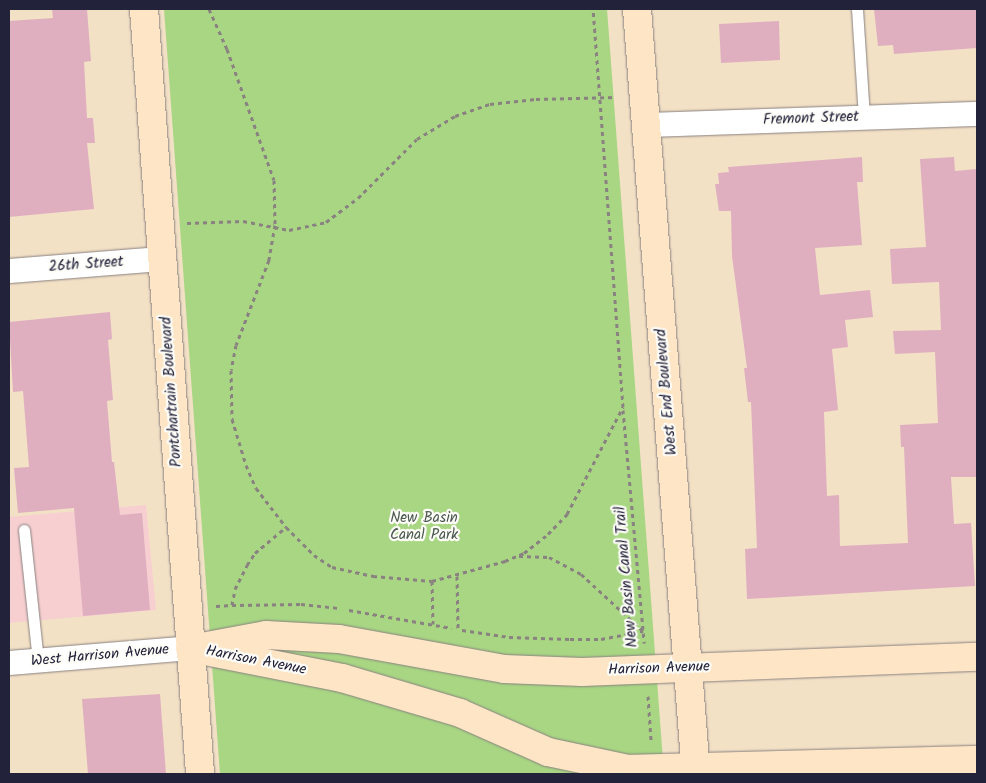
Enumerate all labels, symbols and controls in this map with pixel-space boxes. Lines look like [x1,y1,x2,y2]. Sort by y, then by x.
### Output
street label: Fremont Street [763,108,859,130]
street label: 26th Street [48,253,124,277]
street label: Pontchartrain Boulevard [158,316,186,468]
street label: West End Boulevard [653,328,681,456]
street label: New Basin Canal Trail [612,506,642,648]
park label: New Basin Canal Park [390,509,458,544]
street label: West Harrison Avenue [30,641,170,671]
street label: Harrison Avenue [204,642,308,680]
street label: Harrison Avenue [608,658,710,680]

